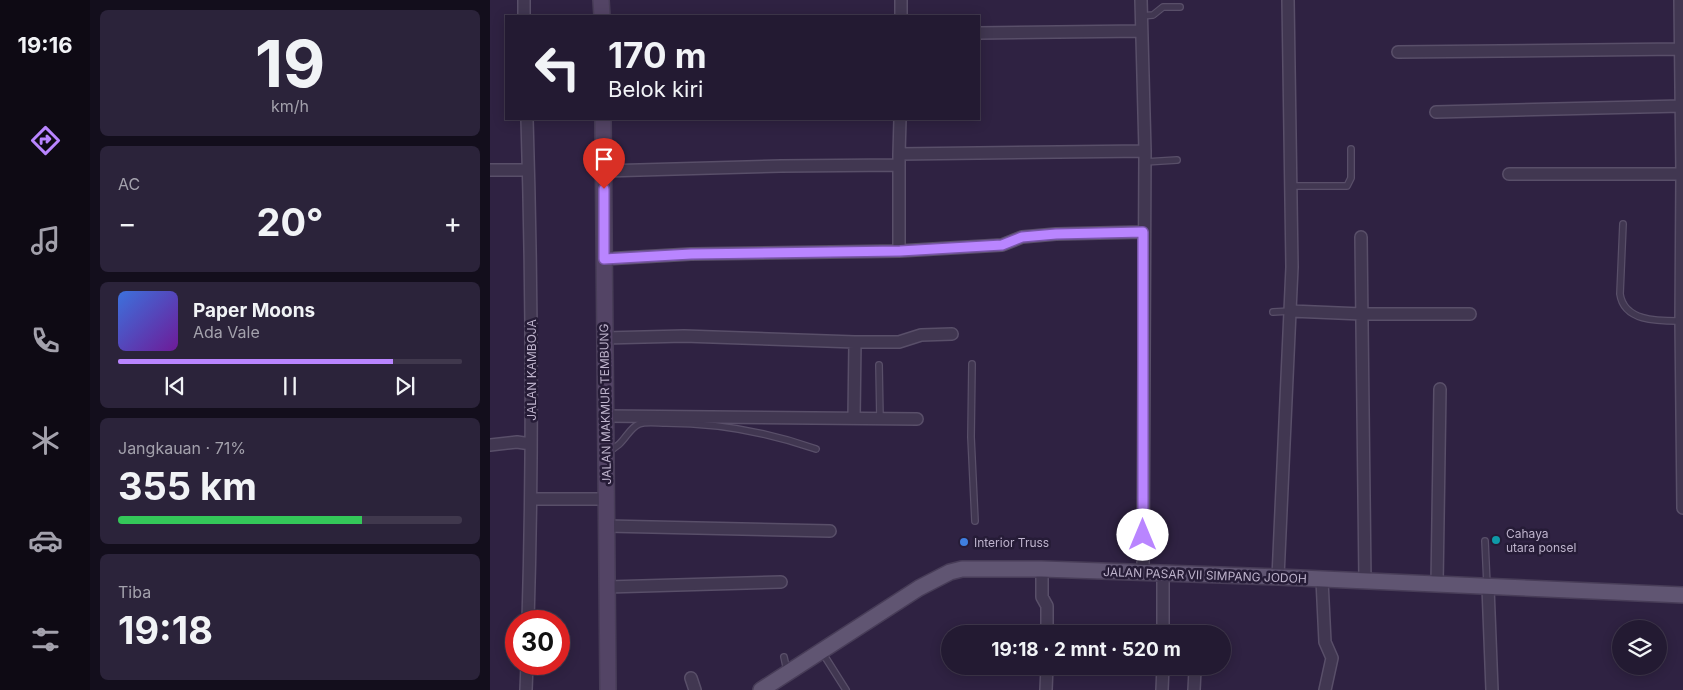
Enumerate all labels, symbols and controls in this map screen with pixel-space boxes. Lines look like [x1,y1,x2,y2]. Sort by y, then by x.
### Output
text: 19 [255,24,325,103]
text: 19:16 [18,32,72,58]
text: 170 m [608,34,707,76]
icon: left [525,35,590,100]
text: Belok kiri [608,76,703,102]
text: km/h [271,96,309,116]
icon: directions [28,123,63,158]
pin [583,138,625,189]
icon: arrive [590,145,618,173]
text: AC [118,174,140,194]
text: 20° [256,199,324,245]
text: − [118,206,137,240]
text: + [443,206,462,240]
icon: music [28,223,63,258]
text: Paper Moons [193,299,315,322]
street label: JALAN KAMBOJA [524,319,539,421]
text: Ada Vale [193,322,260,342]
icon: phone [28,323,63,358]
street label: JALAN MAKMUR TEMBUNG [596,323,614,485]
icon: previous [161,372,189,400]
icon: pause [276,372,304,400]
icon: next [391,372,419,400]
icon: climate [28,423,63,458]
text: Jangkauan · 71% [118,438,246,458]
text: 355 km [118,463,257,509]
position arrow [1116,508,1168,560]
icon: car [28,523,63,558]
place label: Cahaya utara ponsel [1506,526,1576,555]
marker: Cahaya utara ponsel [1490,534,1502,546]
place label: Interior Truss [974,535,1049,550]
marker: Interior Truss [958,536,970,548]
street label: JALAN PASAR VII SIMPANG JODOH [1103,564,1307,586]
text: Tiba [118,582,151,602]
text: 19:18 [118,607,213,653]
speed limit sign: 30 [505,610,570,675]
map controls [1612,620,1667,675]
button: layers [1612,620,1667,675]
icon: filters [28,622,63,657]
text: 19:18 · 2 mnt · 520 m [991,638,1181,661]

